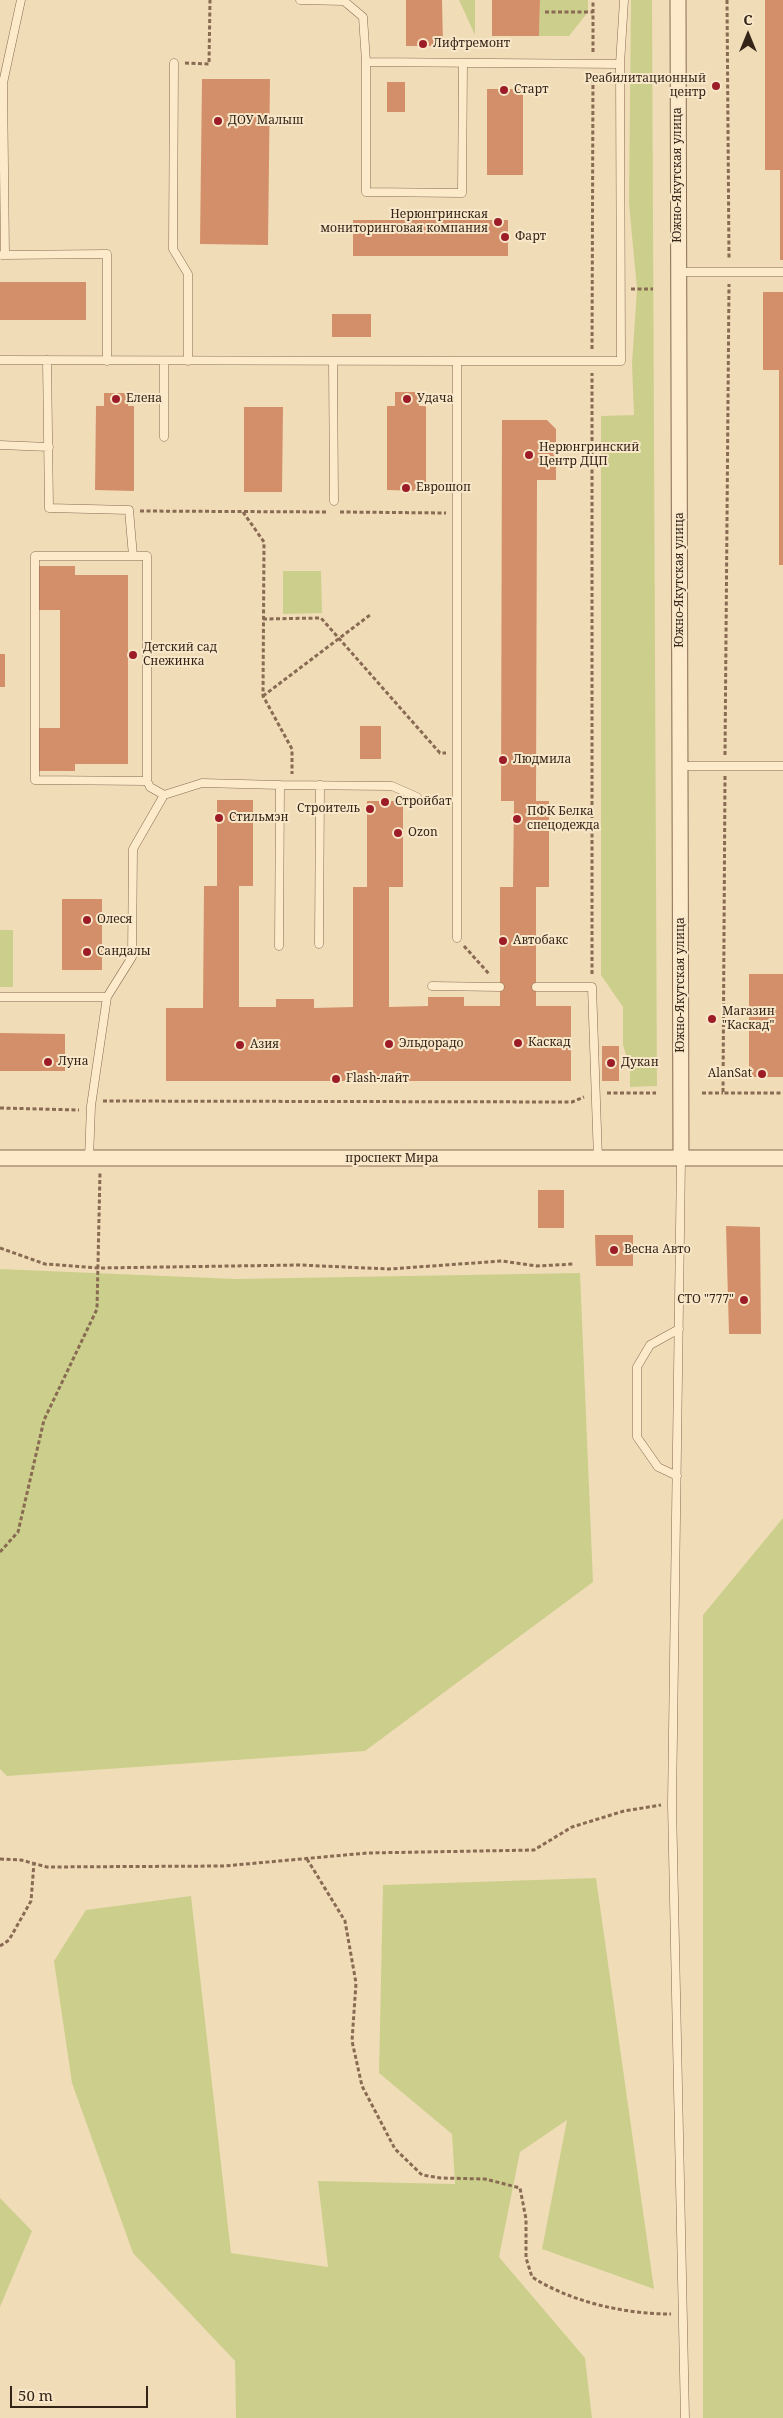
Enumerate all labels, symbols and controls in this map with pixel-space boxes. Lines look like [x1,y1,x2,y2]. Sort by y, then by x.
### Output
north arrow [723,10,773,60]
text: С [743,10,753,29]
place label: Лифтремонт [433,37,510,51]
marker: Лифтремонт [417,38,429,50]
place label: Реабилитационный центр [585,72,706,100]
marker: Реабилитационный центр [710,80,722,92]
place label: Старт [514,83,549,97]
marker: Старт [498,84,510,96]
street label: Южно-Якутская улица [671,107,685,243]
place label: ДОУ Малыш [228,114,304,128]
marker: ДОУ Малыш [212,115,224,127]
place label: Нерюнгринская мониторинговая компания [320,208,488,236]
marker: Нерюнгринская мониторинговая компания [492,216,504,228]
place label: Фарт [515,230,546,244]
marker: Фарт [499,231,511,243]
place label: Елена [126,392,162,406]
place label: Удача [417,392,453,406]
marker: Елена [110,393,122,405]
marker: Удача [401,393,413,405]
place label: Нерюнгринский Центр ДЦП [539,441,639,469]
marker: Нерюнгринский Центр ДЦП [523,449,535,461]
place label: Еврошоп [416,481,471,495]
marker: Еврошоп [400,482,412,494]
street label: Южно-Якутская улица [673,512,687,648]
place label: Детский сад Снежинка [143,641,217,669]
marker: Детский сад Снежинка [127,649,139,661]
place label: Людмила [513,753,571,767]
marker: Людмила [497,754,509,766]
place label: Стройбат [395,795,452,809]
marker: Стройбат [379,796,391,808]
place label: Строитель [297,802,360,816]
marker: Строитель [364,803,376,815]
place label: ПФК Белка спецодежда [527,805,600,833]
place label: Стильмэн [229,811,288,825]
marker: Стильмэн [213,812,225,824]
marker: ПФК Белка спецодежда [511,813,523,825]
place label: Ozon [408,826,438,840]
marker: Ozon [392,827,404,839]
place label: Олеся [97,913,132,927]
marker: Олеся [81,914,93,926]
street label: Южно-Якутская улица [674,917,688,1053]
place label: Автобакс [513,934,568,948]
marker: Автобакс [497,935,509,947]
place label: Сандалы [97,945,151,959]
marker: Сандалы [81,946,93,958]
place label: Магазин "Каскад" [722,1005,775,1033]
marker: Магазин "Каскад" [706,1013,718,1025]
place label: Каскад [528,1036,571,1050]
place label: Эльдорадо [399,1037,463,1051]
marker: Каскад [512,1037,524,1049]
place label: Азия [250,1038,279,1052]
marker: Эльдорадо [383,1038,395,1050]
marker: Азия [234,1039,246,1051]
place label: Луна [58,1055,89,1069]
marker: Луна [42,1056,54,1068]
place label: Дукан [621,1056,659,1070]
marker: Дукан [605,1057,617,1069]
place label: AlanSat [708,1067,752,1081]
marker: AlanSat [756,1068,768,1080]
place label: Flash-лайт [346,1072,409,1086]
marker: Flash-лайт [330,1073,342,1085]
street label: проспект Мира [345,1152,439,1166]
place label: Весна Авто [624,1243,691,1257]
marker: Весна Авто [608,1244,620,1256]
place label: СТО "777" [677,1293,734,1307]
marker: СТО "777" [738,1294,750,1306]
scale bar [12,2376,150,2408]
text: 50 m [18,2385,53,2405]

